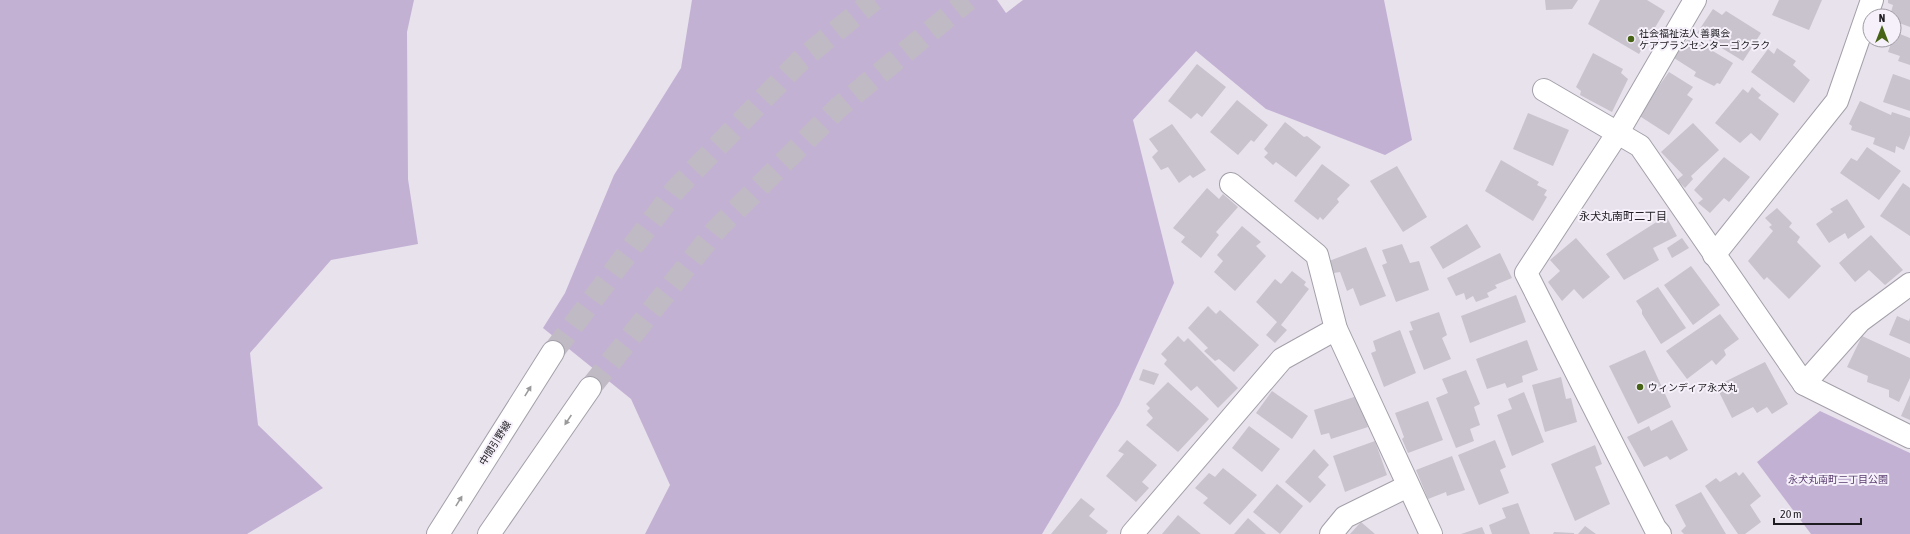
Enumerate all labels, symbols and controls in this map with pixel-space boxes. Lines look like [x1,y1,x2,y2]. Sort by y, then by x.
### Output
north arrow [1862,8,1902,48]
text: N [1879,12,1885,24]
place label: 社会福祉法人 善興会 ケアプランセンター ゴクラク [1639,28,1770,51]
marker: 社会福祉法人 善興会 ケアプランセンター ゴクラク [1626,34,1636,44]
district label: 永犬丸南町二丁目 [1579,210,1667,222]
marker: ウィンディア永犬丸 [1635,382,1645,392]
place label: ウィンディア永犬丸 [1648,382,1737,393]
one-way arrow [524,386,532,396]
one-way arrow [564,414,572,425]
street label: 中間引野線 [477,419,513,467]
park label: 永犬丸南町二丁目公園 [1788,474,1888,485]
one-way arrow [455,495,462,507]
scale bar [1774,500,1861,526]
text: 20 m [1780,507,1802,521]

